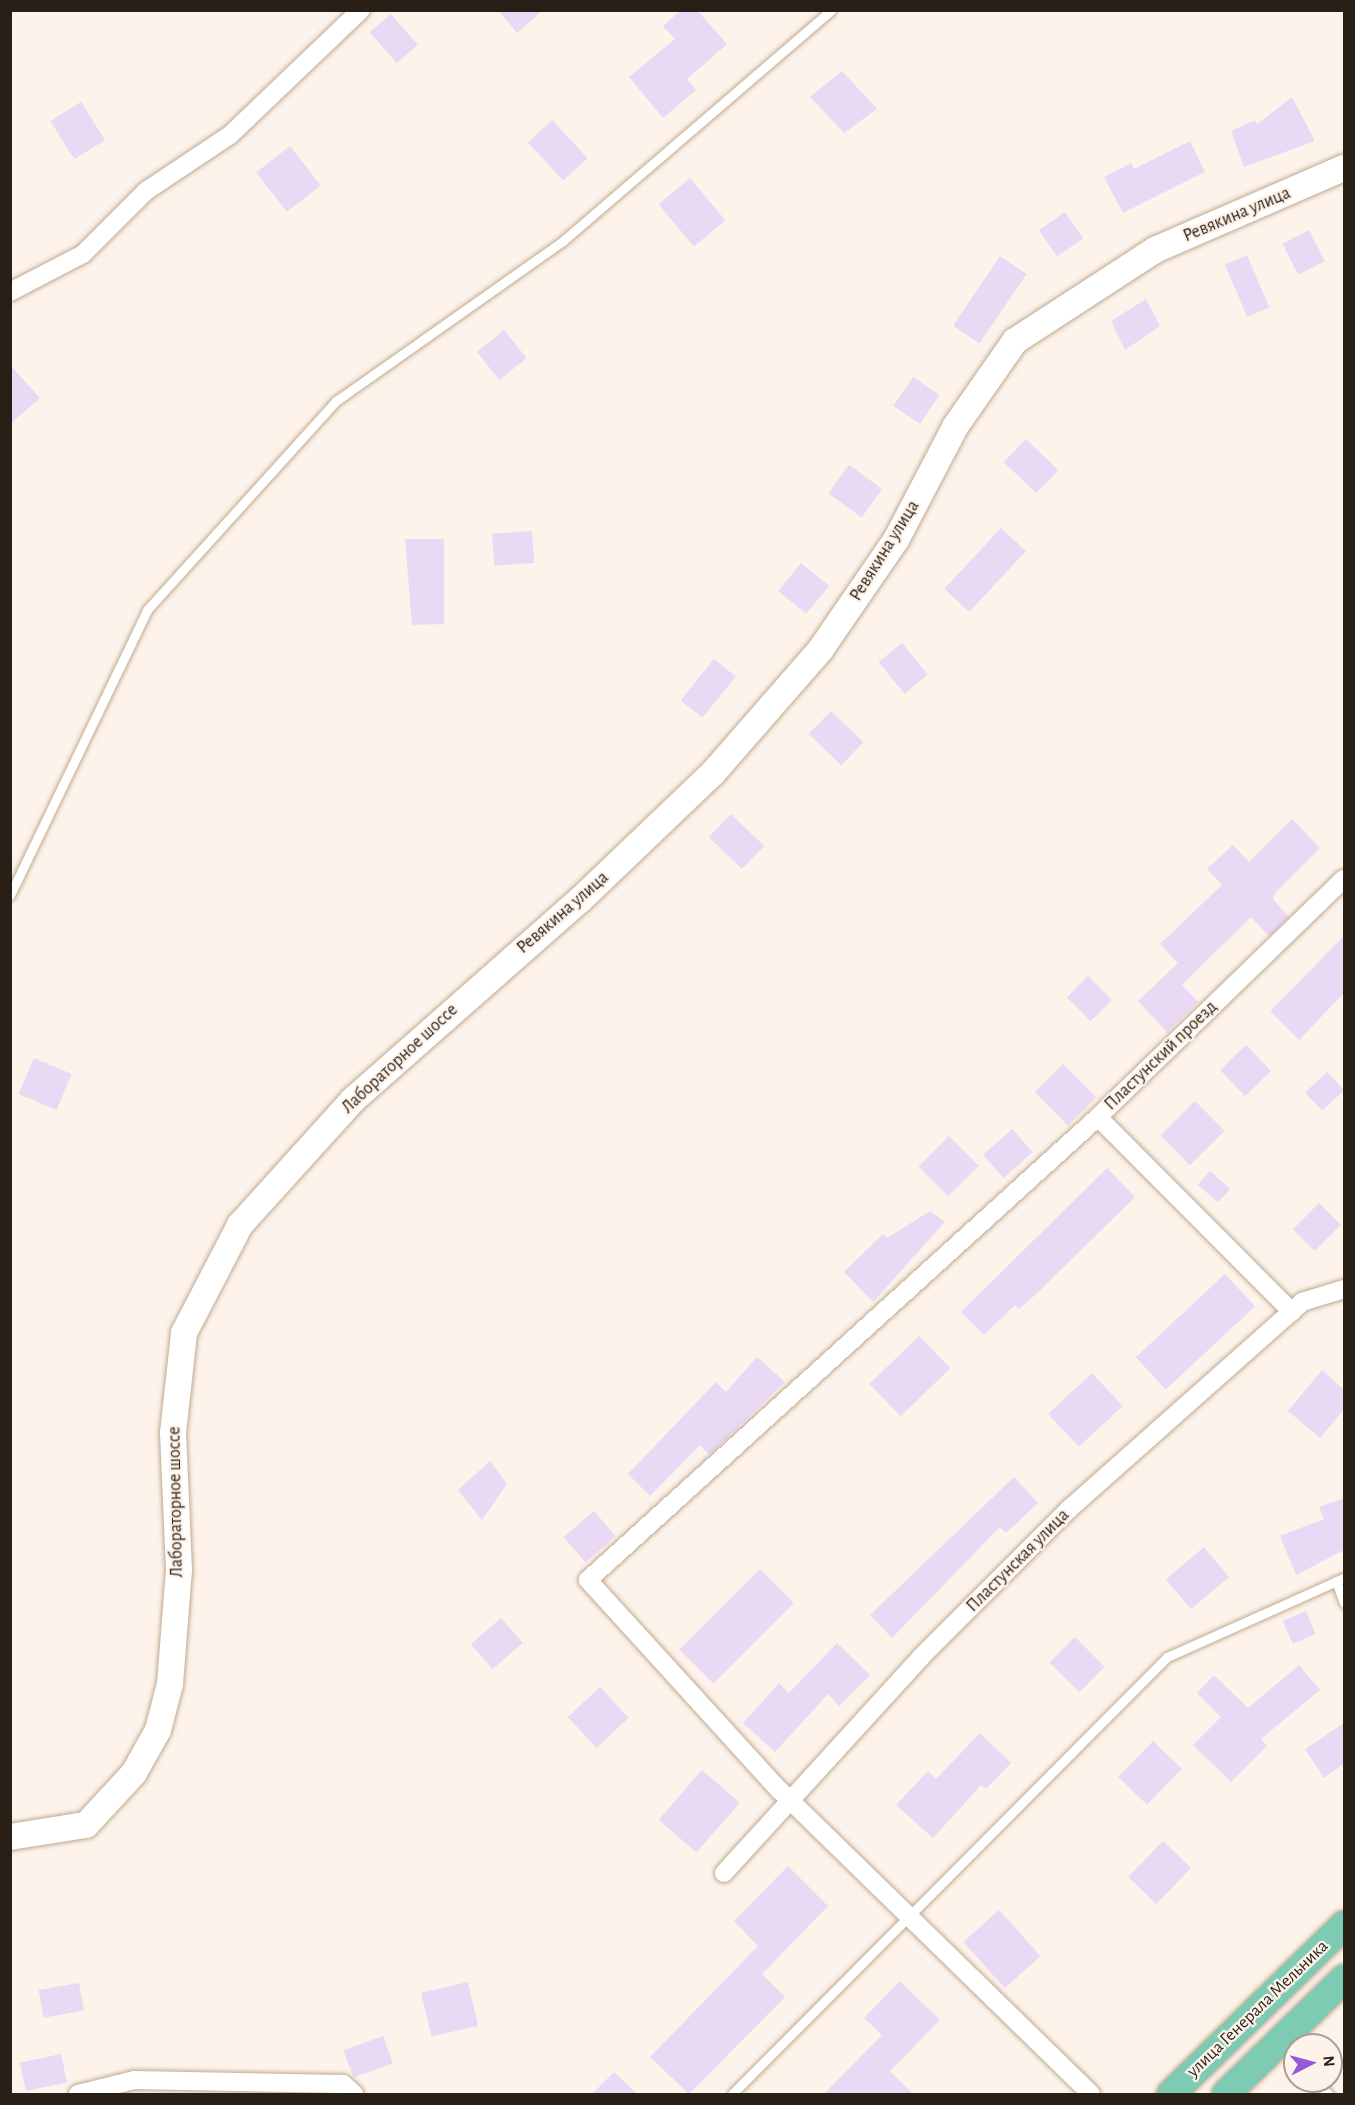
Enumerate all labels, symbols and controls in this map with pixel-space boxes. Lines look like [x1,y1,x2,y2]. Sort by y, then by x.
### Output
street label: Ревякина улица [1180,183,1294,247]
street label: Ревякина улица [845,497,925,605]
street label: Ревякина улица [513,867,613,959]
street label: Пластунский проезд [1100,997,1222,1115]
street label: Лабораторное шоссе [337,1000,463,1118]
street label: Лабораторное шоссе [164,1426,188,1578]
street label: Пластунская улица [962,1505,1074,1617]
street label: улица Генерала Мельника [1183,1936,1333,2082]
north arrow [1283,2033,1343,2093]
text: N [1320,2055,1337,2068]

